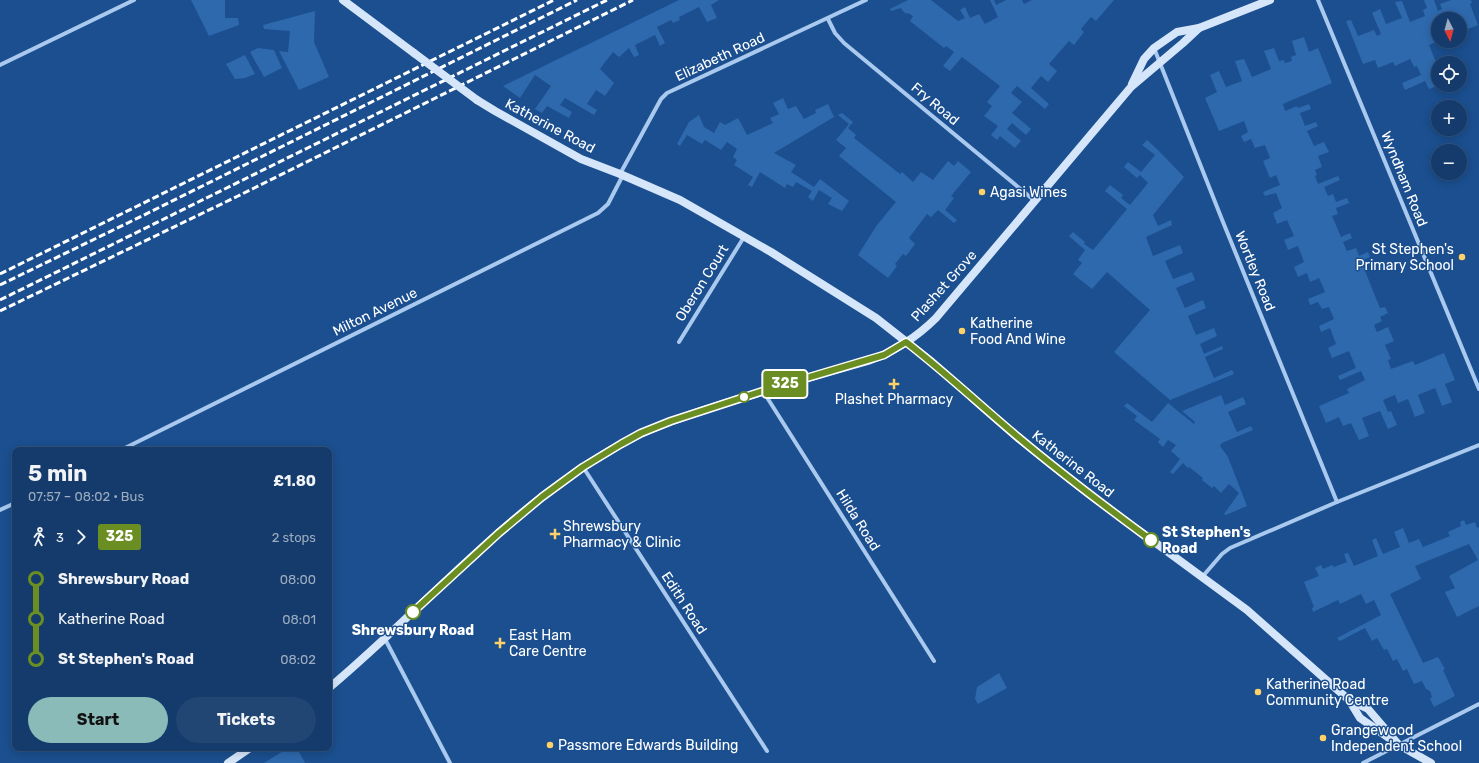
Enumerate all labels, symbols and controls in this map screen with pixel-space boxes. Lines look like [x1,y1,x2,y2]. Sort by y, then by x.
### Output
north arrow [1431,12,1467,48]
map controls [1431,12,1467,180]
street label: Elizabeth Road [673,29,767,85]
button: locate [1431,56,1467,92]
street label: Fry Road [908,79,962,129]
street label: Katherine Road [502,95,598,157]
button: + [1431,100,1467,136]
street label: Wyndham Road [1377,129,1431,229]
button: − [1431,144,1467,180]
place label: Agasi Wines [990,184,1067,201]
marker: Agasi Wines [977,187,987,197]
street label: Wortley Road [1231,229,1279,313]
street label: Oberon Court [672,241,733,325]
place label: St Stephen's Primary School [1356,241,1454,274]
street label: Plashet Grove [907,247,981,325]
marker: St Stephen's Primary School [1457,252,1467,262]
street label: Milton Avenue [330,284,420,340]
place label: Katherine Food And Wine [970,315,1066,348]
marker: Katherine Food And Wine [957,326,967,336]
line badge: 325 [762,371,808,397]
text: 325 [771,375,799,392]
marker: Plashet Pharmacy [889,379,899,389]
unlabelled marker [738,391,750,403]
place label: Plashet Pharmacy [835,391,953,408]
street label: Katherine Road [1029,427,1117,501]
text: 5 min [28,460,88,487]
text: £1.80 [273,472,316,490]
street label: Hilda Road [832,486,884,554]
text: 07:57 – 08:02 · Bus [28,489,144,504]
place label: Shrewsbury Pharmacy & Clinic [563,518,681,551]
place label: St Stephen's Road [1162,524,1251,557]
icon: walk [28,526,50,548]
icon: forward [70,526,92,548]
text: 325 [106,528,133,545]
marker: Shrewsbury Pharmacy & Clinic [550,529,560,539]
text: 3 [56,530,64,545]
text: 2 stops [272,530,316,545]
marker: St Stephen's Road [1143,532,1159,548]
street label: Edith Road [658,569,710,637]
text: Shrewsbury Road [58,570,189,588]
text: 08:00 [280,572,316,587]
marker: Shrewsbury Road [405,604,421,620]
text: Katherine Road [58,610,165,628]
text: 08:01 [282,612,316,627]
place label: Shrewsbury Road [352,622,474,639]
place label: East Ham Care Centre [509,627,587,660]
marker: East Ham Care Centre [494,637,506,649]
text: St Stephen's Road [58,650,194,668]
text: 08:02 [280,652,316,667]
place label: Katherine Road Community Centre [1266,676,1389,709]
marker: Katherine Road Community Centre [1253,687,1263,697]
button: Start [28,697,168,743]
button: Tickets [176,697,316,743]
place label: Grangewood Independent School [1331,722,1462,755]
marker: Grangewood Independent School [1318,733,1328,743]
place label: Passmore Edwards Building [558,737,738,754]
marker: Passmore Edwards Building [545,740,555,750]

